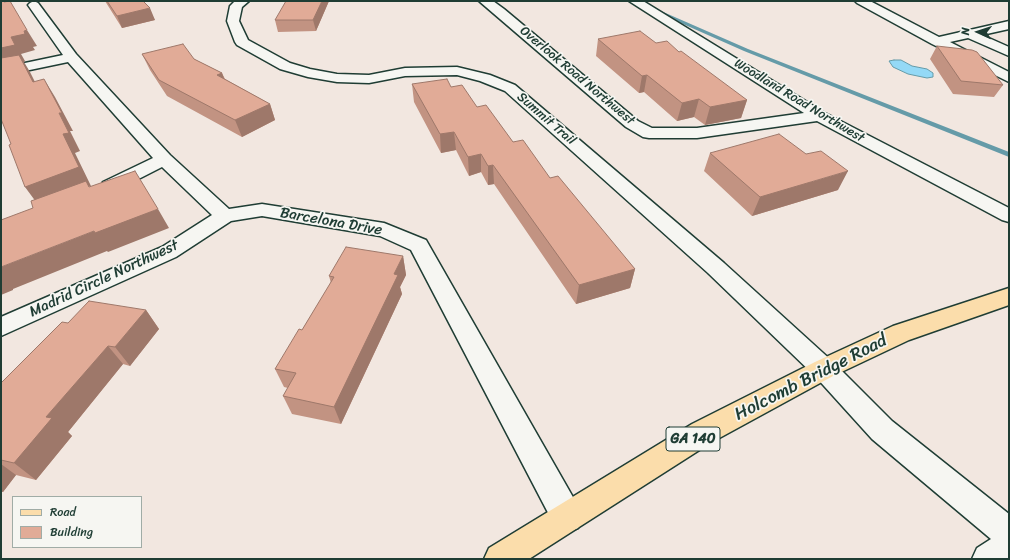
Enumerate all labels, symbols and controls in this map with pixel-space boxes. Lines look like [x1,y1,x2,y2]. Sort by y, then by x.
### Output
north arrow [958,12,998,52]
street label: Overlook Road Northwest [516,23,638,129]
text: N [956,27,975,36]
street label: Woodland Road Northwest [731,56,867,146]
street label: Summit Trail [514,89,578,149]
street label: Barcelona Drive [278,204,384,240]
street label: Madrid Circle Northwest [27,237,181,321]
street label: Holcomb Bridge Road [731,330,891,426]
road number: GA 140 [666,427,720,451]
legend [12,496,142,548]
text: Road [50,501,76,523]
text: Building [50,521,93,543]

